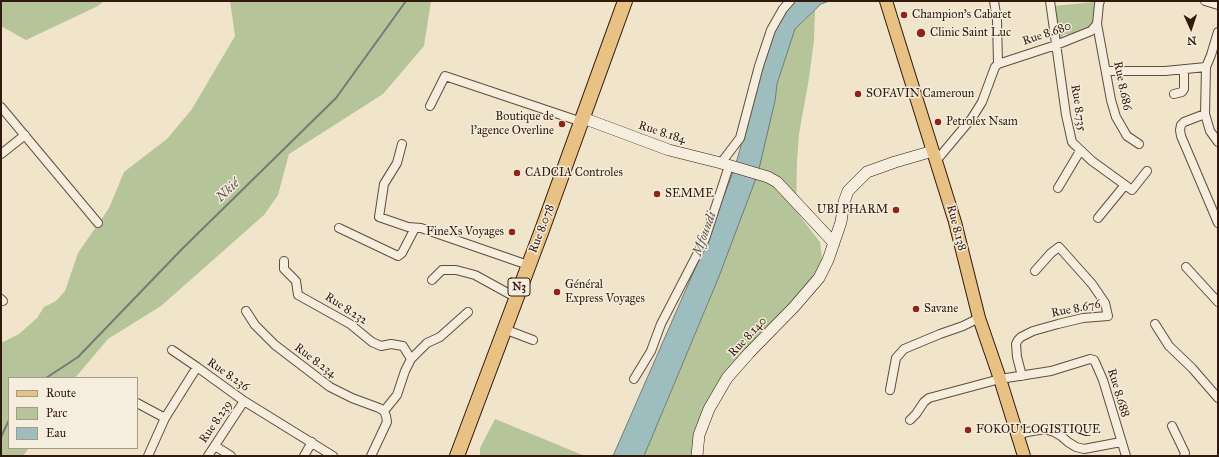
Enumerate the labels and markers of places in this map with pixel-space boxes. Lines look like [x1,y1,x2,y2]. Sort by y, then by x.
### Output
place label: Champion's Cabaret [912,8,1012,22]
marker: Champion's Cabaret [899,10,909,20]
place label: Clinic Saint Luc [930,26,1011,40]
marker: Clinic Saint Luc [915,27,927,39]
place label: SOFAVIN Cameroun [866,87,974,101]
marker: SOFAVIN Cameroun [853,89,863,99]
place label: Boutique de l'agence Overline [471,110,554,138]
place label: Petrolex Nsam [946,115,1018,129]
marker: Petrolex Nsam [933,117,943,127]
marker: Boutique de l'agence Overline [557,119,567,129]
place label: CADCIA Controles [525,166,623,180]
marker: CADCIA Controles [512,168,522,178]
place label: SEMME [665,187,714,201]
marker: SEMME [652,189,662,199]
place label: UBI PHARM [817,203,888,217]
marker: UBI PHARM [891,205,901,215]
place label: FineXs Voyages [426,225,504,239]
marker: FineXs Voyages [507,227,517,237]
place label: Général Express Voyages [565,278,645,306]
marker: Général Express Voyages [552,287,562,297]
place label: Savane [924,302,958,316]
marker: Savane [911,304,921,314]
place label: FOKOU LOGISTIQUE [976,423,1101,437]
marker: FOKOU LOGISTIQUE [963,425,973,435]

